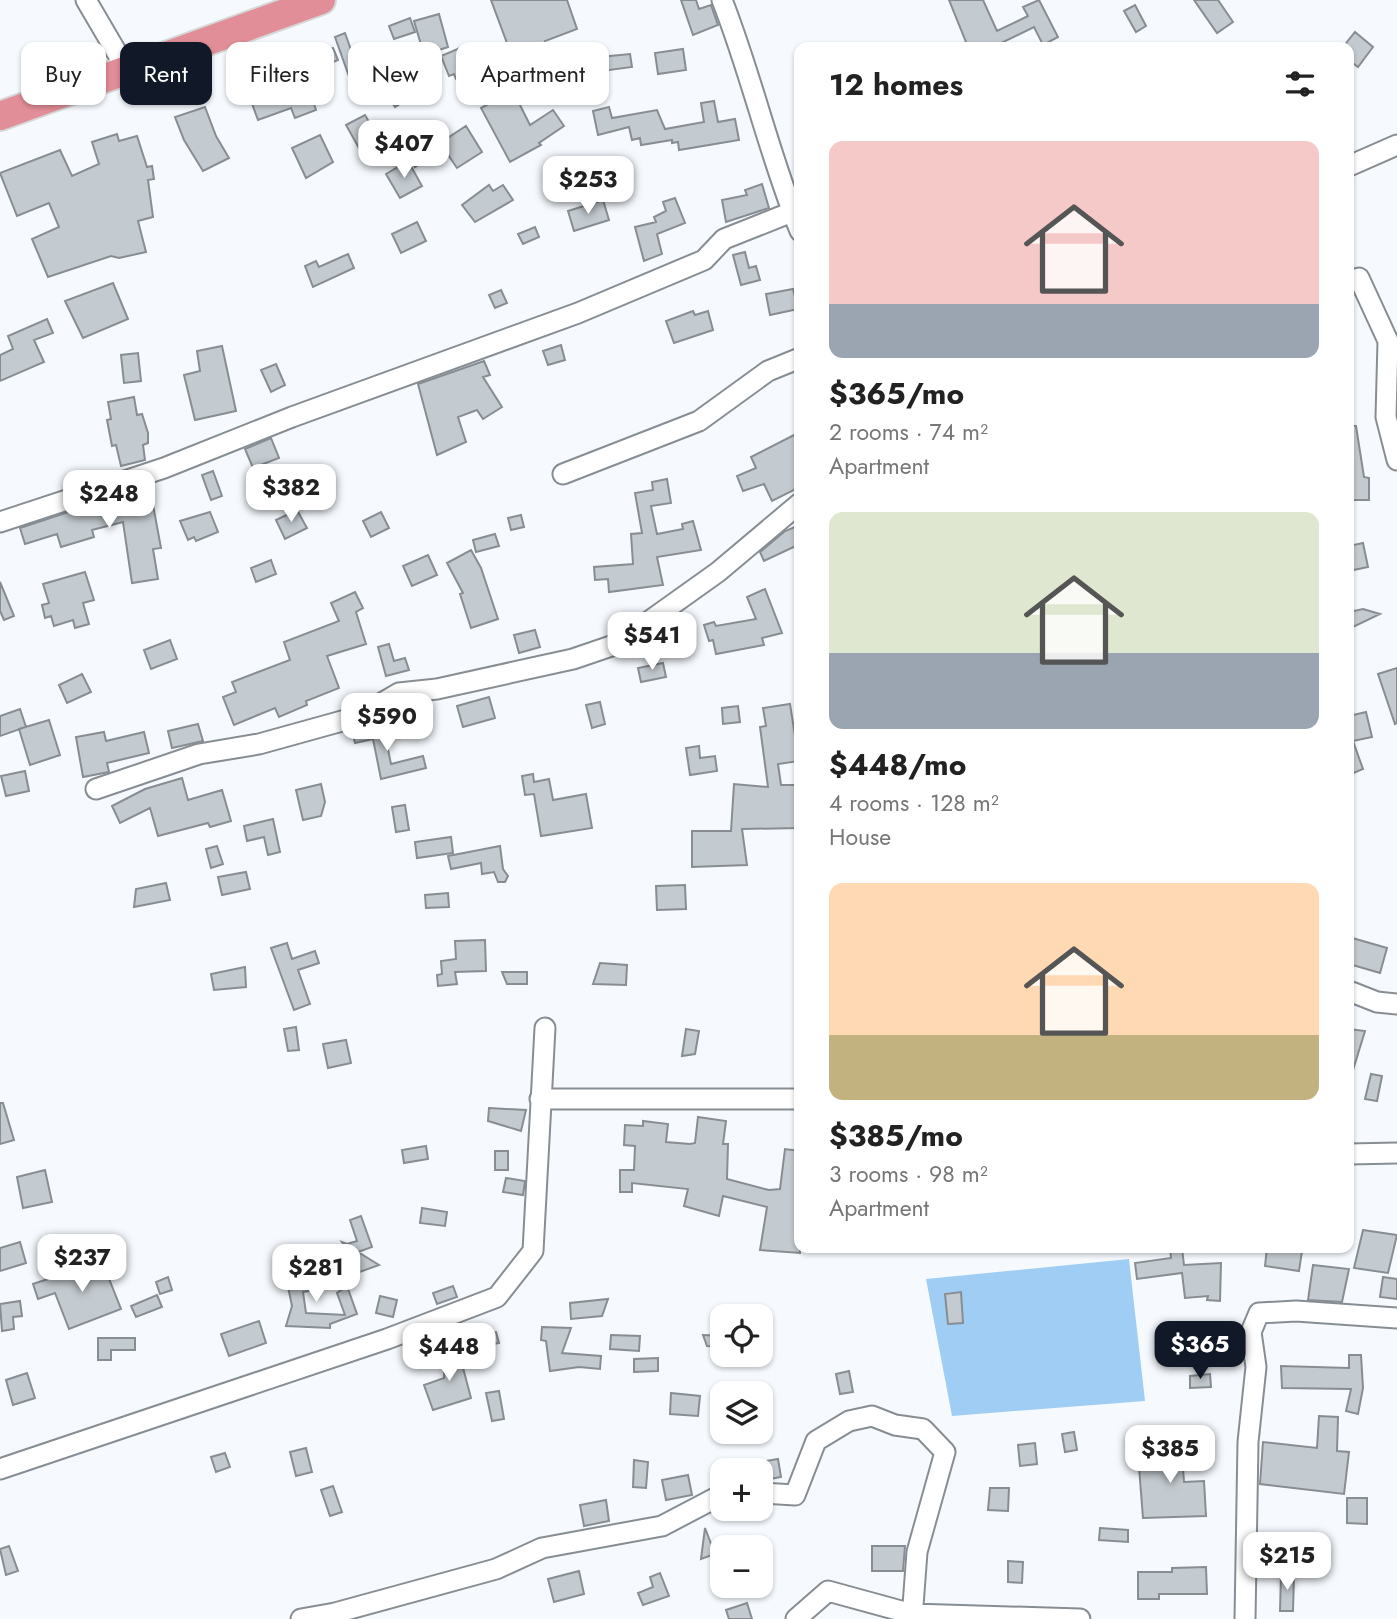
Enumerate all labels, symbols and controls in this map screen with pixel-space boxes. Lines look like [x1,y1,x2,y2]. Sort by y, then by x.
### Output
chip: Buy [21,42,106,105]
chip: Rent [120,42,212,105]
chip: Filters [226,42,334,105]
chip: New [348,42,442,105]
chip: Apartment [456,42,609,105]
text: 12 homes [829,63,963,106]
icon: filters [1281,65,1319,103]
pin: $407 [363,120,445,180]
text: $407 [374,126,434,160]
pin: $253 [547,156,629,216]
text: $253 [559,162,617,196]
icon: home [1011,186,1137,312]
text: $365/mo [829,372,964,415]
text: 2 rooms · 74 m² [829,415,988,449]
text: Apartment [829,449,929,483]
pin: $382 [250,464,332,524]
pin: $248 [68,470,150,530]
text: $382 [262,470,320,504]
text: $248 [79,476,139,510]
icon: home [1011,557,1137,683]
pin: $541 [611,612,693,672]
text: $541 [624,618,680,652]
pin: $590 [346,694,428,753]
text: $590 [357,699,417,733]
text: $448/mo [829,743,966,786]
text: 4 rooms · 128 m² [829,786,999,820]
text: House [829,820,891,854]
icon: home [1011,928,1137,1054]
text: $385/mo [829,1114,963,1157]
text: 3 rooms · 98 m² [829,1157,988,1191]
text: Apartment [829,1191,929,1225]
pin: $237 [41,1234,123,1294]
text: $237 [53,1240,111,1274]
pin: $281 [275,1244,357,1304]
text: $281 [288,1250,344,1284]
map controls [710,1304,773,1598]
button: locate [710,1304,773,1367]
pin: $365 [1159,1322,1241,1381]
pin: $448 [408,1324,490,1383]
text: $365 [1171,1327,1229,1361]
text: $448 [419,1329,479,1363]
button: layers [710,1381,773,1444]
pin: $385 [1129,1426,1211,1485]
text: $385 [1141,1431,1199,1465]
button: + [710,1458,773,1521]
pin: $215 [1246,1532,1328,1592]
button: − [710,1535,773,1598]
text: $215 [1259,1538,1315,1572]

